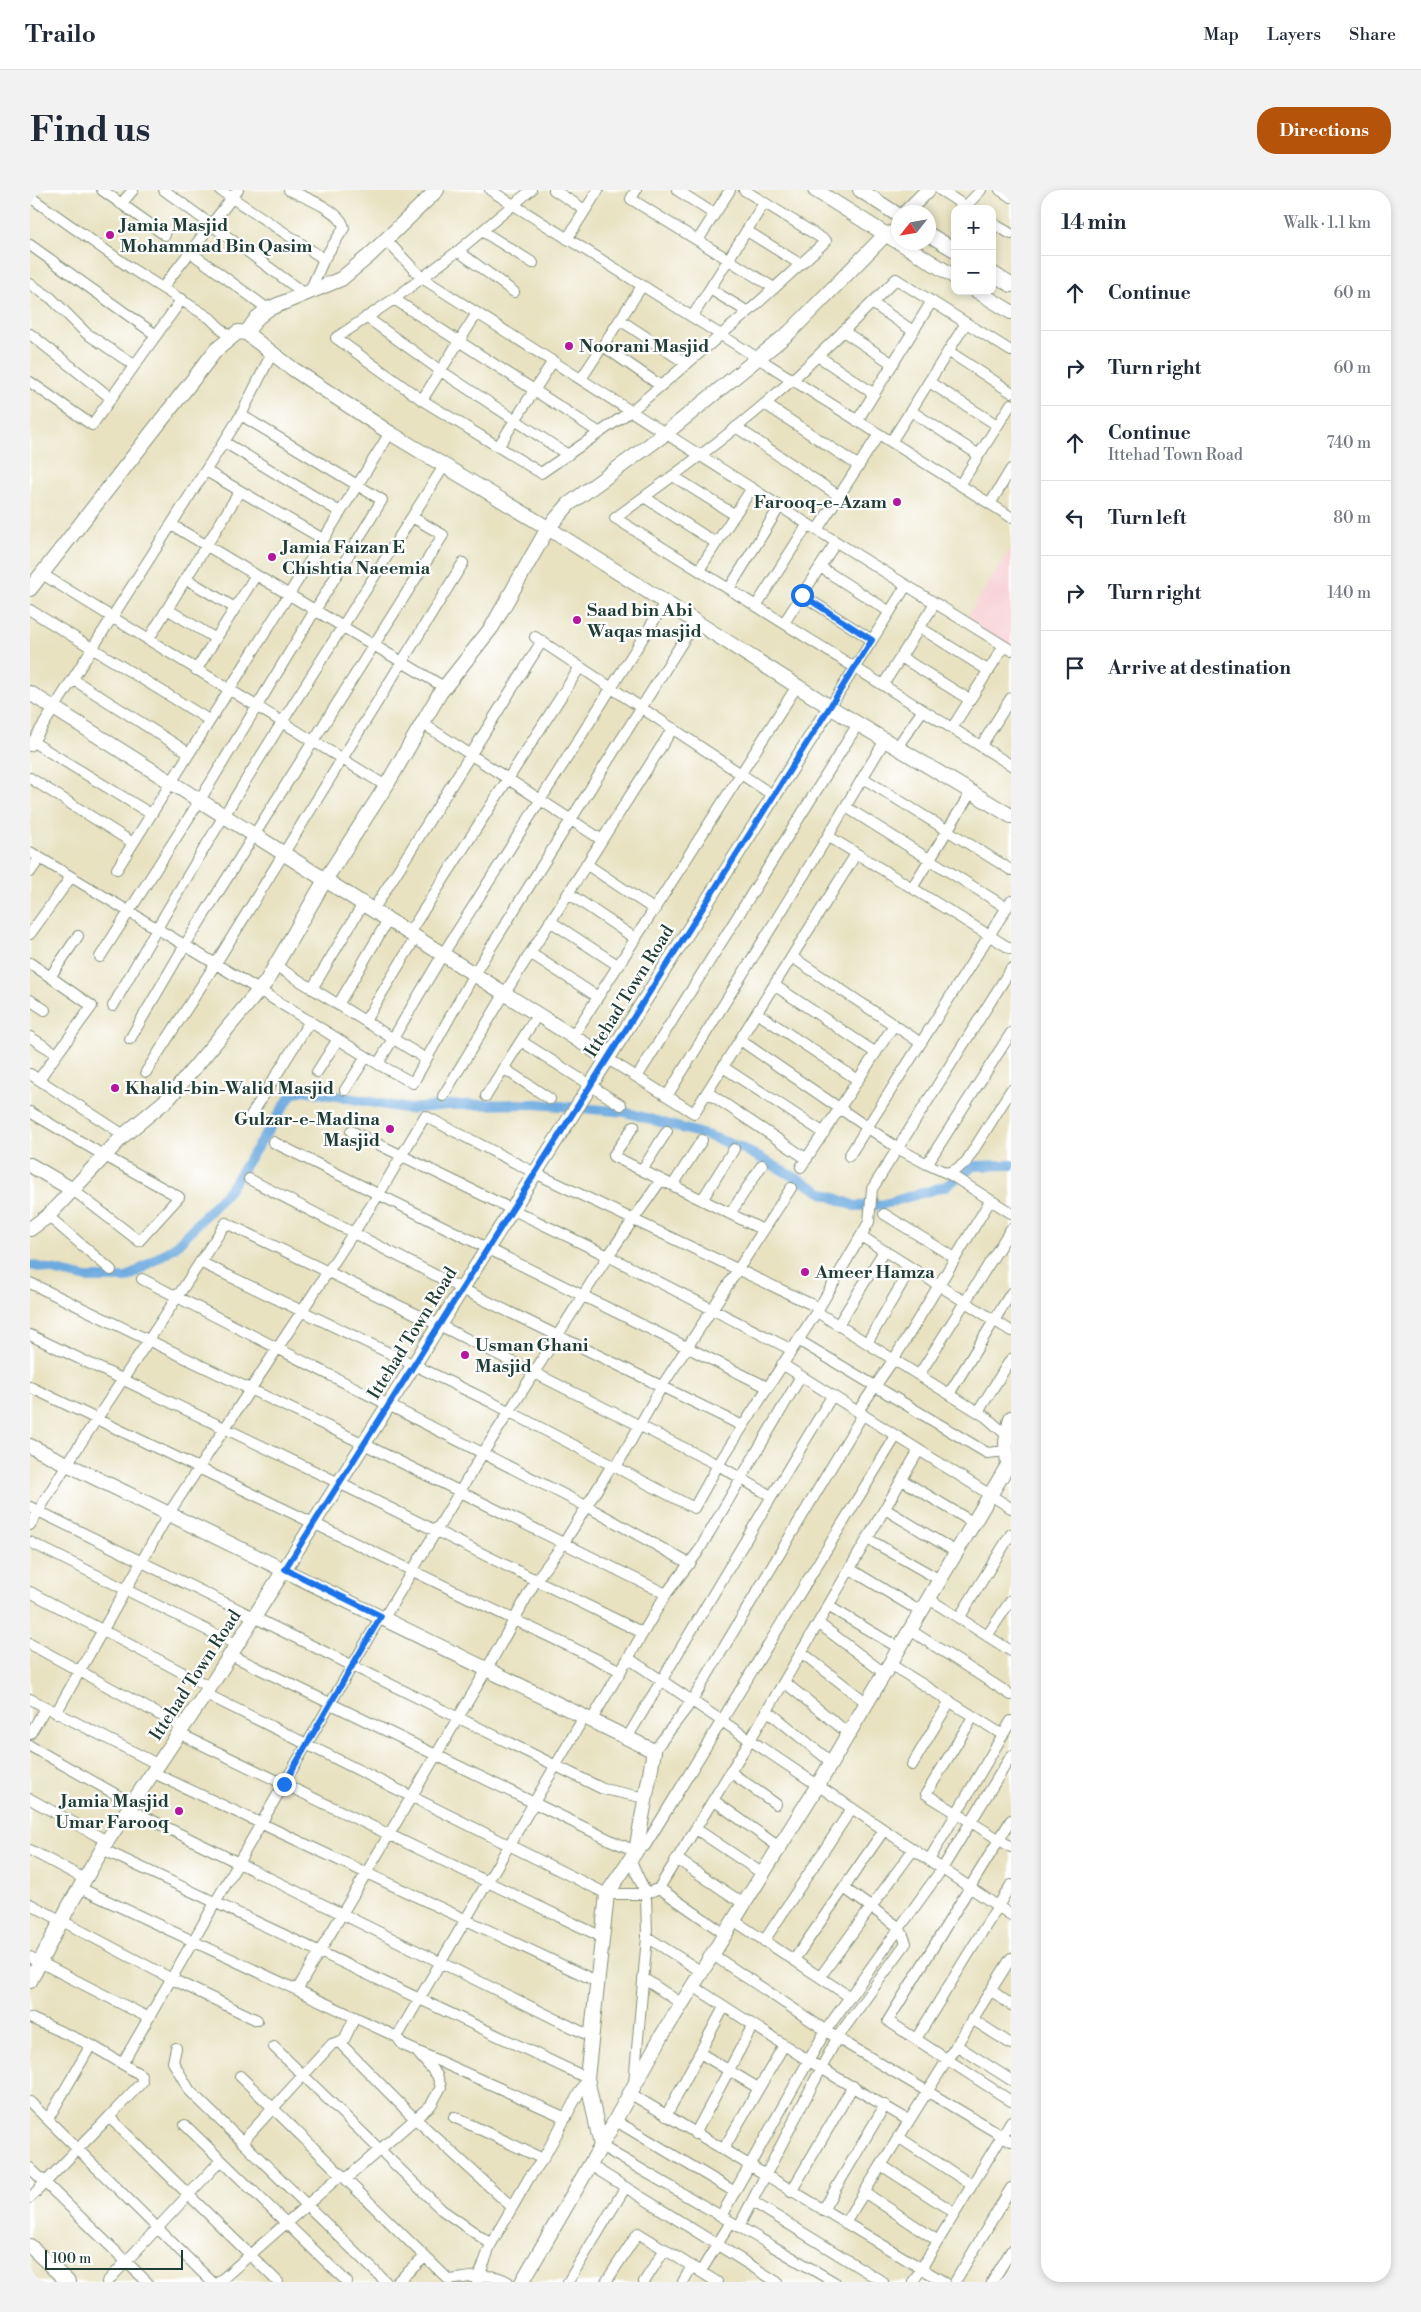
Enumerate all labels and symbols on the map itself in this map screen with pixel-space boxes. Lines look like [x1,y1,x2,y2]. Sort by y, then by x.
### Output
north arrow [891,205,936,250]
place label: Jamia Masjid Mohammad Bin Qasim [117,214,313,258]
marker: Jamia Masjid Mohammad Bin Qasim [104,229,116,241]
place label: Noorani Masjid [579,335,709,358]
marker: Noorani Masjid [563,340,575,352]
place label: Farooq-e-Azam [754,491,888,514]
marker: Farooq-e-Azam [891,496,903,508]
place label: Jamia Faizan E Chishtia Naeemia [279,536,430,580]
marker: Jamia Faizan E Chishtia Naeemia [266,551,278,563]
route start [791,584,814,607]
place label: Saad bin Abi Waqas masjid [586,599,702,643]
marker: Saad bin Abi Waqas masjid [571,614,583,626]
street label: Ittehad Town Road [579,920,680,1062]
place label: Khalid-bin-Walid Masjid [125,1077,334,1100]
marker: Khalid-bin-Walid Masjid [109,1082,121,1094]
place label: Gulzar-e-Madina Masjid [234,1108,380,1152]
marker: Gulzar-e-Madina Masjid [384,1123,396,1135]
place label: Ameer Hamza [814,1261,935,1284]
street label: Ittehad Town Road [362,1262,463,1404]
marker: Ameer Hamza [799,1266,811,1278]
place label: Usman Ghani Masjid [475,1334,589,1378]
marker: Usman Ghani Masjid [459,1349,471,1361]
street label: Ittehad Town Road [144,1605,247,1745]
route end [273,1773,296,1796]
place label: Jamia Masjid Umar Farooq [55,1790,169,1834]
marker: Jamia Masjid Umar Farooq [173,1805,185,1817]
scale bar [45,2247,182,2270]

